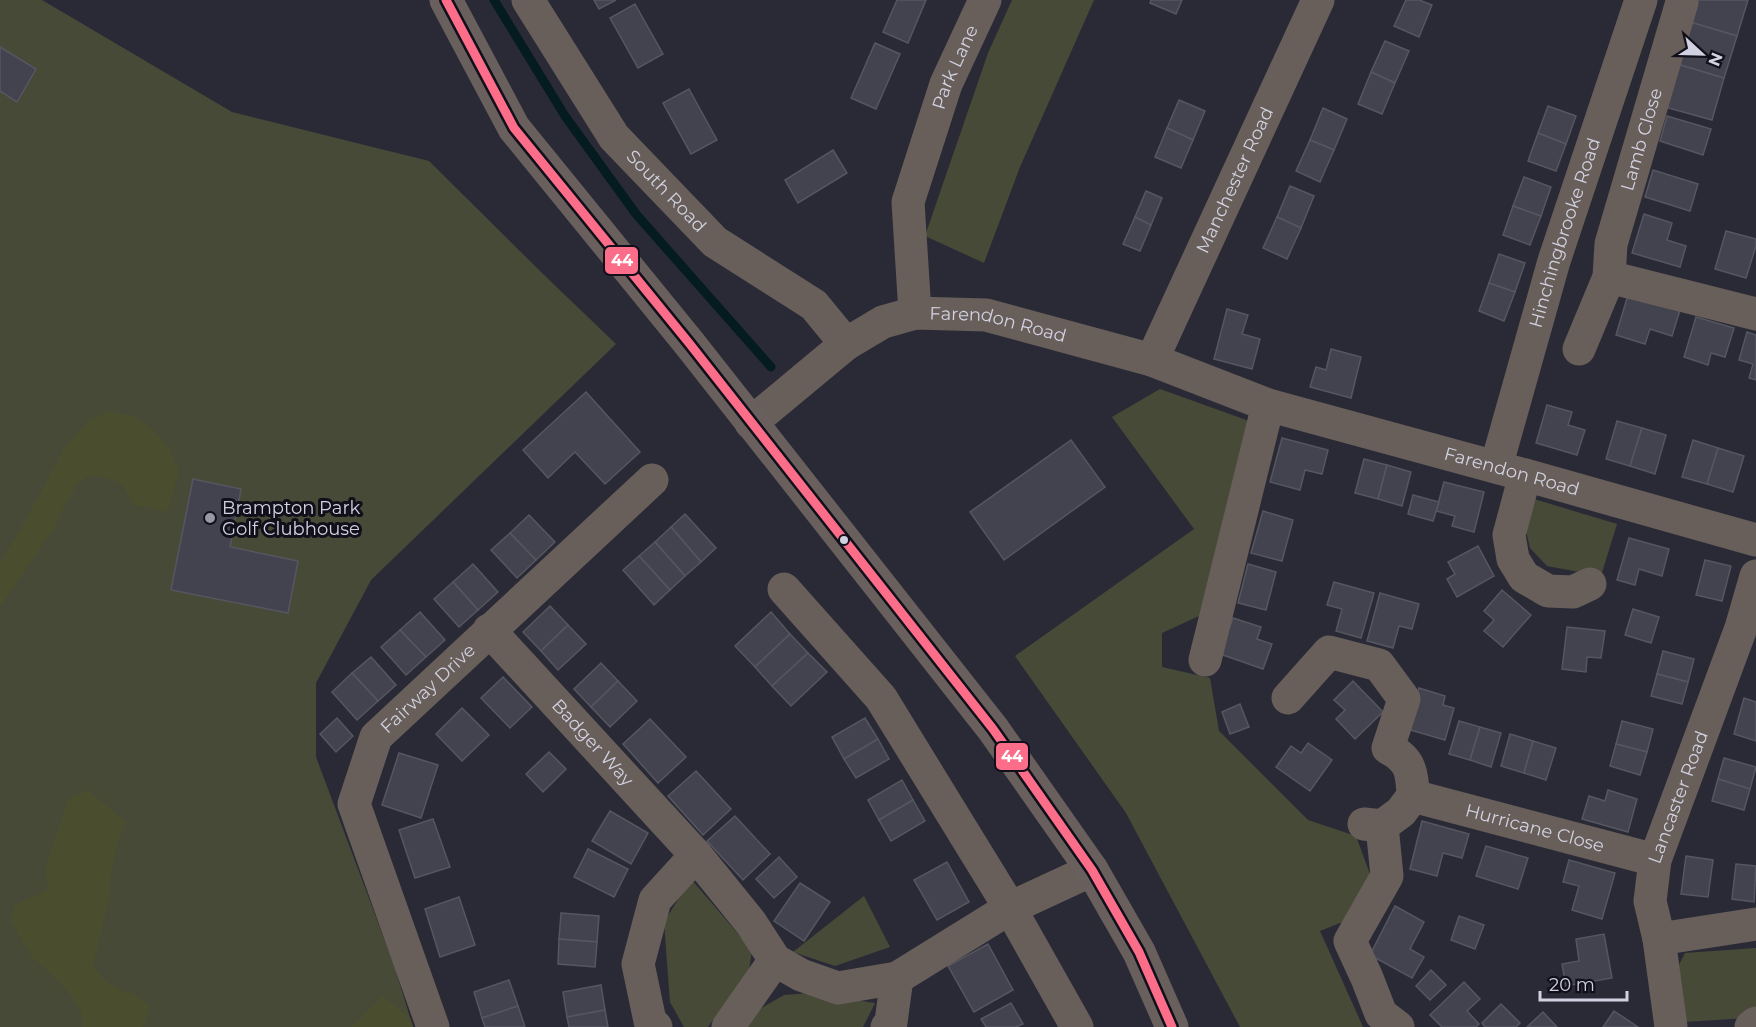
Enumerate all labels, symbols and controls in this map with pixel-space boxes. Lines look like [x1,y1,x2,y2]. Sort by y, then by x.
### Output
street label: Park Lane [927,21,983,112]
north arrow [1672,24,1732,84]
text: N [1704,50,1727,69]
street label: Lamb Close [1616,85,1667,193]
street label: Manchester Road [1192,104,1278,257]
street label: Hinchingbrooke Road [1525,135,1605,330]
street label: South Road [622,145,711,237]
line badge: 44 [604,246,639,275]
text: 44 [611,251,633,270]
street label: Farendon Road [929,302,1069,347]
street label: Farendon Road [1442,443,1582,501]
place label: Brampton Park Golf Clubhouse [222,497,360,540]
marker: Brampton Park Golf Clubhouse [203,511,217,525]
unlabelled marker [838,534,850,546]
street label: Fairway Drive [376,639,480,738]
street label: Badger Way [547,694,638,791]
street label: Lancaster Road [1644,728,1713,867]
line badge: 44 [995,742,1029,771]
text: 44 [1001,747,1023,766]
street label: Hurricane Close [1463,799,1607,857]
scale bar [1540,964,1627,1002]
text: 20 m [1549,974,1595,996]

